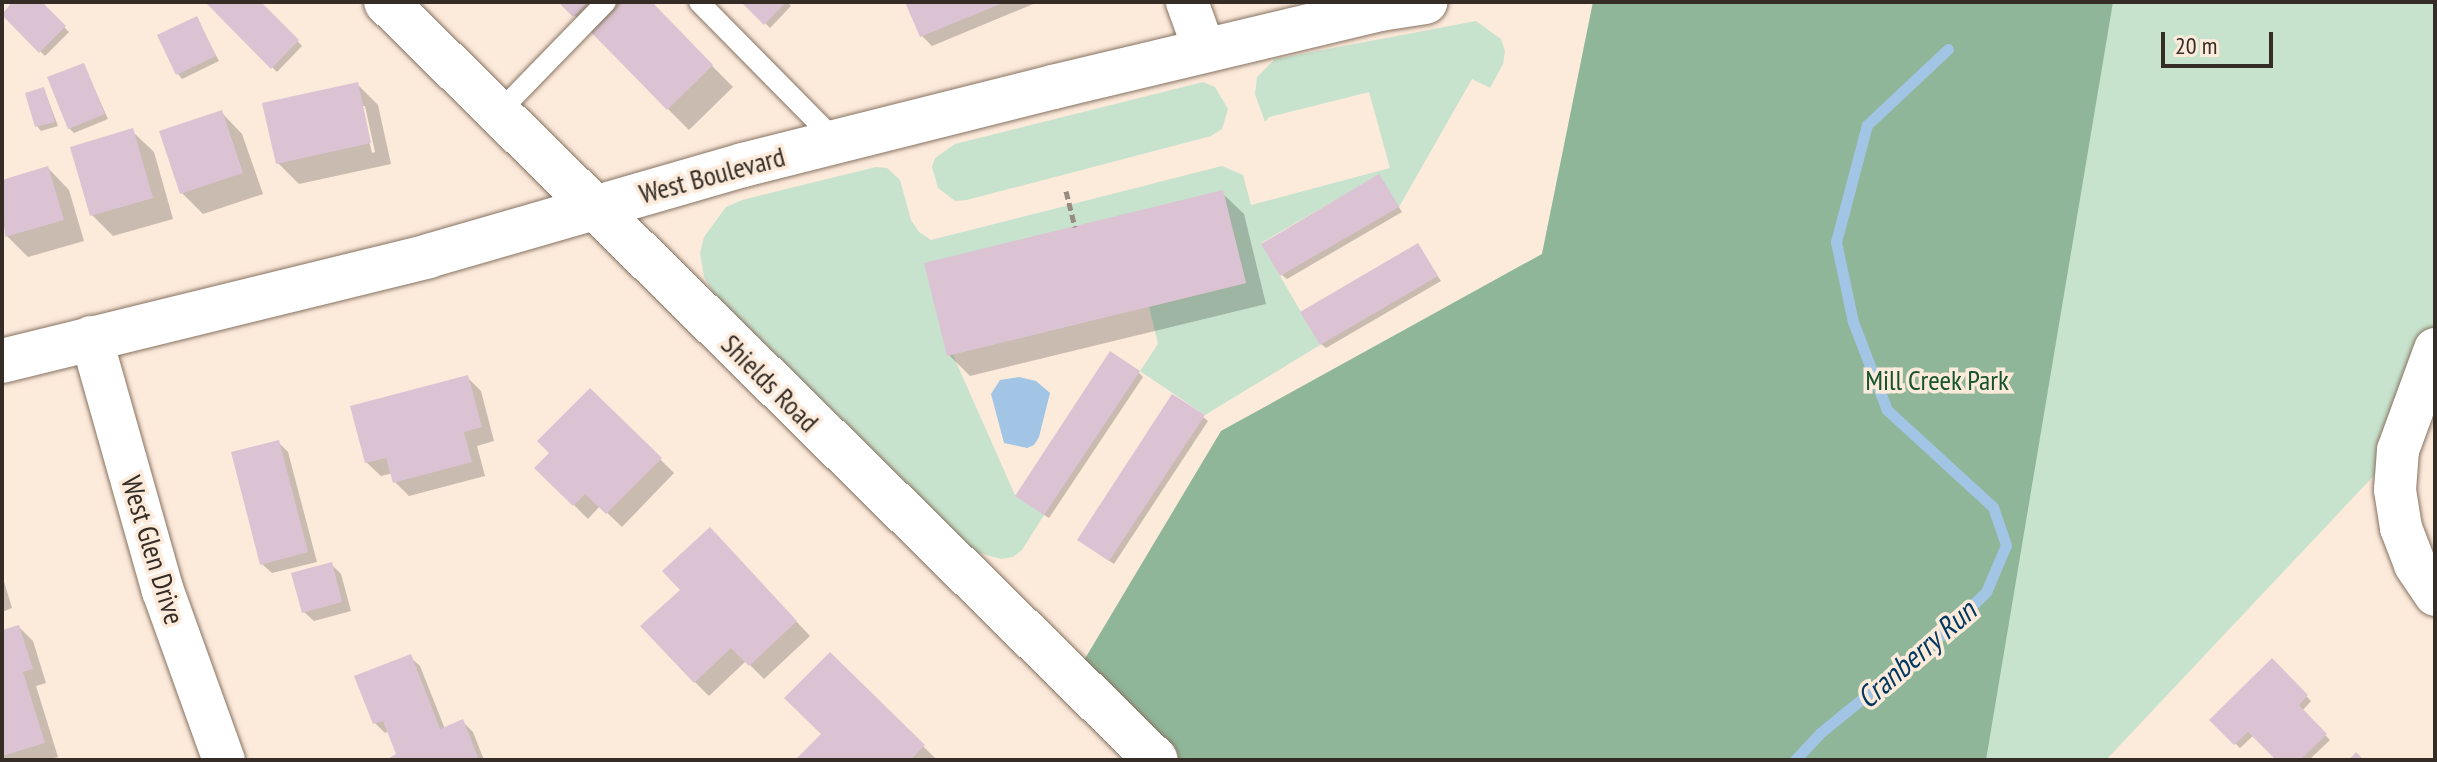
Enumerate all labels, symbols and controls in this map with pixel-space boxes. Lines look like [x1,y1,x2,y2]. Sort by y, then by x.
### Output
scale bar [2165,16,2277,66]
text: 20 m [2175,30,2217,61]
street label: West Boulevard [636,139,788,211]
street label: Shields Road [714,327,826,439]
park label: Mill Creek Park [1865,363,2009,397]
street label: West Glen Drive [115,472,191,628]
water label: Cranberry Run [1849,592,1983,716]

